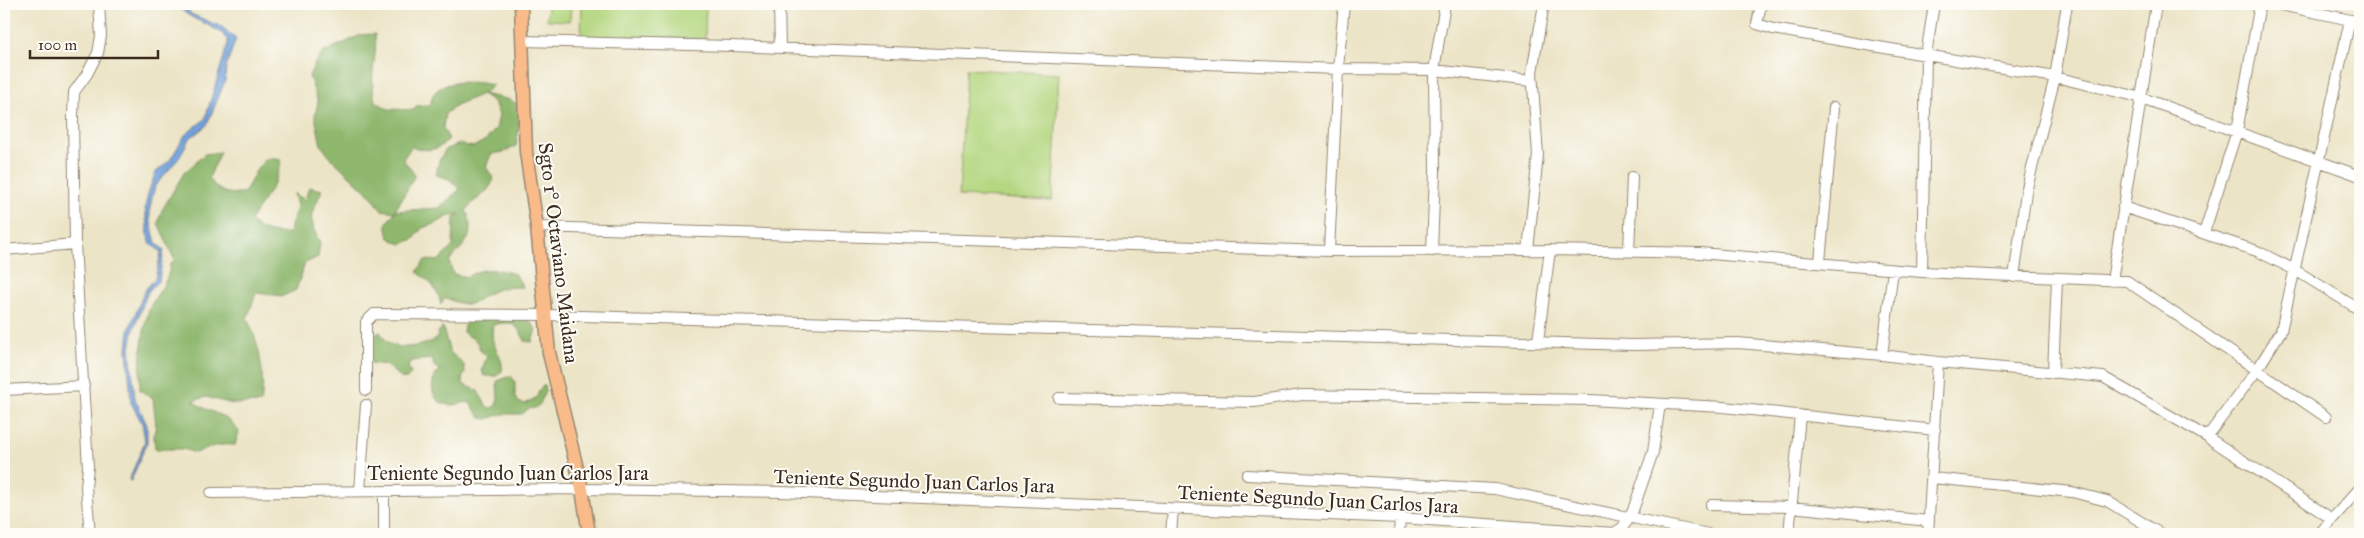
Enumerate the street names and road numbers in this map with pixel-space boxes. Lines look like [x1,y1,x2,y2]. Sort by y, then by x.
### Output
street label: Sgto 1° Octaviano Maidana [533,141,585,365]
street label: Teniente Segundo Juan Carlos Jara [367,461,649,486]
street label: Teniente Segundo Juan Carlos Jara [773,464,1056,499]
street label: Teniente Segundo Juan Carlos Jara [1177,480,1460,519]

